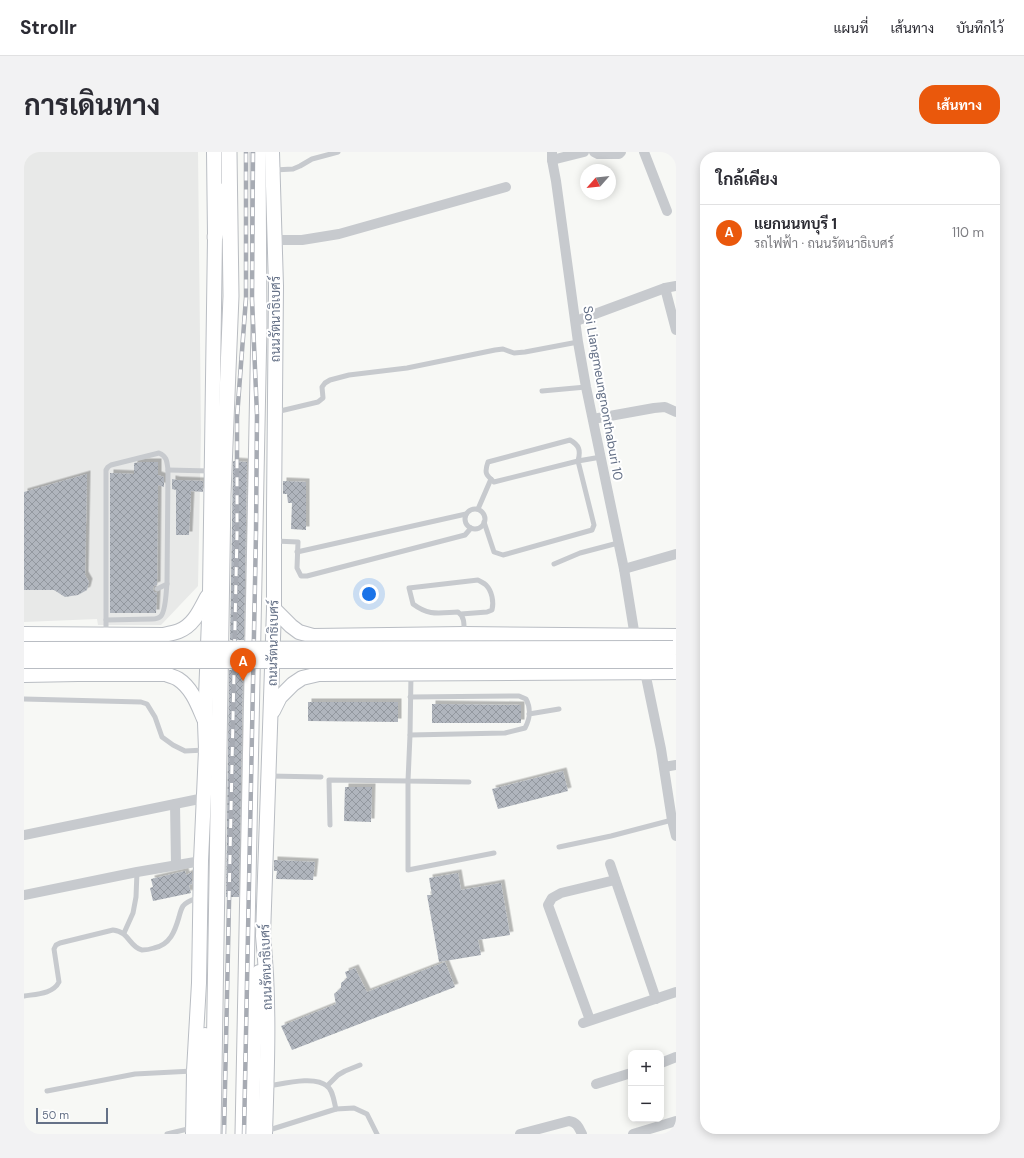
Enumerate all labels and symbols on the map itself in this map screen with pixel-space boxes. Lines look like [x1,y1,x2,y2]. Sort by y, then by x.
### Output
north arrow [580,164,616,200]
street label: ถนนรัตนาธิเบศร์ [266,276,284,362]
street label: Soi Liangmeungnonthaburi 10 [579,304,627,482]
your location [359,584,379,604]
street label: ถนนรัตนาธิเบศร์ [263,600,282,686]
pin: A [230,648,256,681]
street label: ถนนรัตนาธิเบศร์ [255,923,276,1011]
scale bar [36,1106,108,1125]

